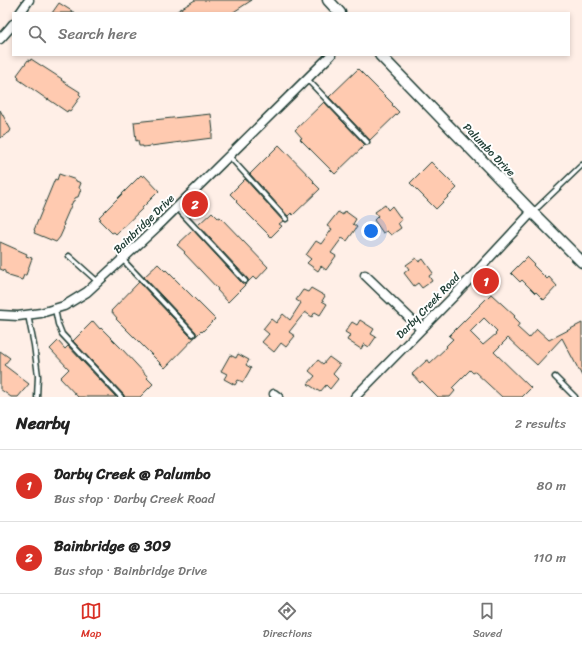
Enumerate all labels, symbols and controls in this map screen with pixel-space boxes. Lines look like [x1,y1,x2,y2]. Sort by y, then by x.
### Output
search box [12,12,570,56]
text: Search here [58,21,137,47]
icon: search [26,23,48,45]
street label: Palumbo Drive [458,119,520,182]
street label: Bainbridge Drive [109,189,180,258]
pin: 2 [182,189,208,219]
your location [361,221,381,241]
pin: 1 [473,266,499,296]
street label: Darby Creek Road [391,268,465,343]
text: Nearby [16,408,70,438]
text: 2 results [515,412,566,435]
text: Darby Creek @ Palumbo [54,461,211,487]
text: 1 [26,474,32,497]
text: 80 m [537,474,566,497]
text: Bus stop · Darby Creek Road [54,487,215,510]
text: Bainbridge @ 309 [54,533,171,559]
text: 2 [25,546,33,569]
text: 110 m [533,546,566,569]
text: Bus stop · Bainbridge Drive [54,559,207,582]
tab: Map [80,600,102,643]
tab: Directions [263,600,312,643]
tab: Saved [473,600,502,643]

